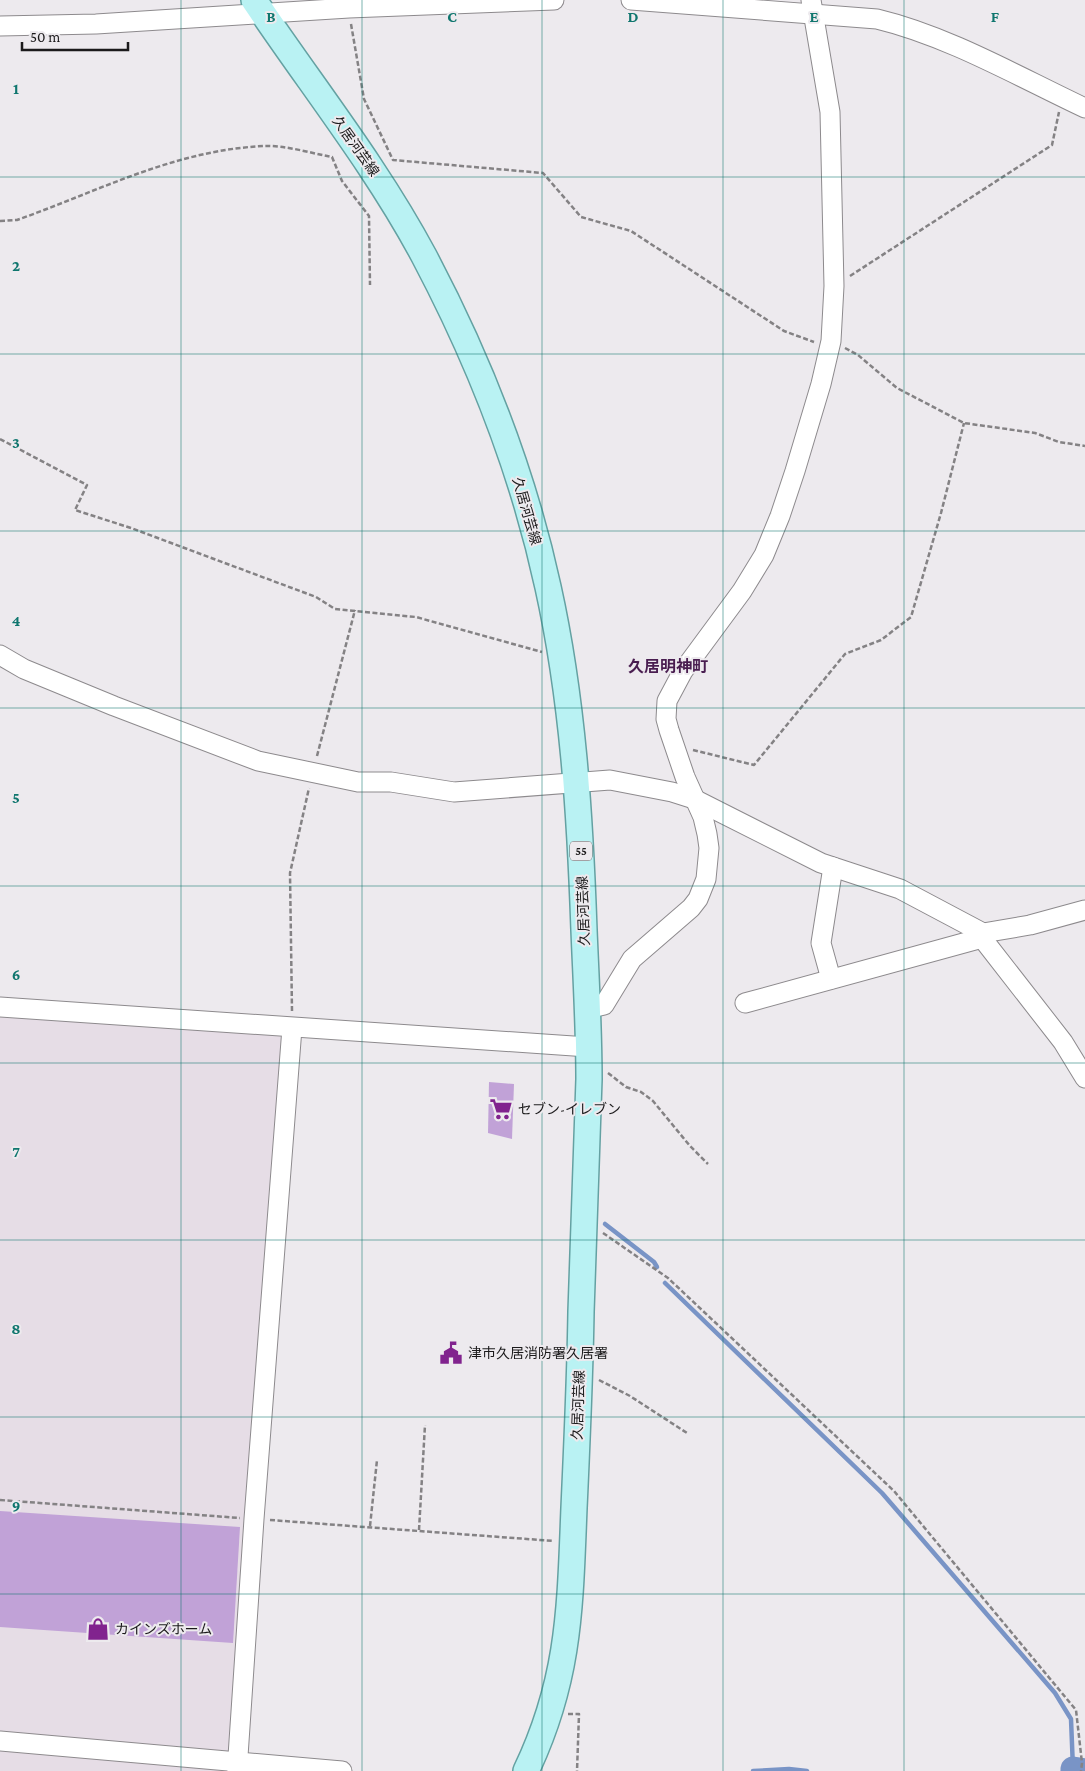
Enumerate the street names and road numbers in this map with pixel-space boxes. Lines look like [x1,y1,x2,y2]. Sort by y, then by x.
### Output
street label: 久居河芸線 [329,113,383,179]
street label: 久居河芸線 [510,475,544,547]
road number: 55 [570,841,592,860]
street label: 久居河芸線 [574,876,592,946]
street label: 久居河芸線 [569,1370,587,1440]

